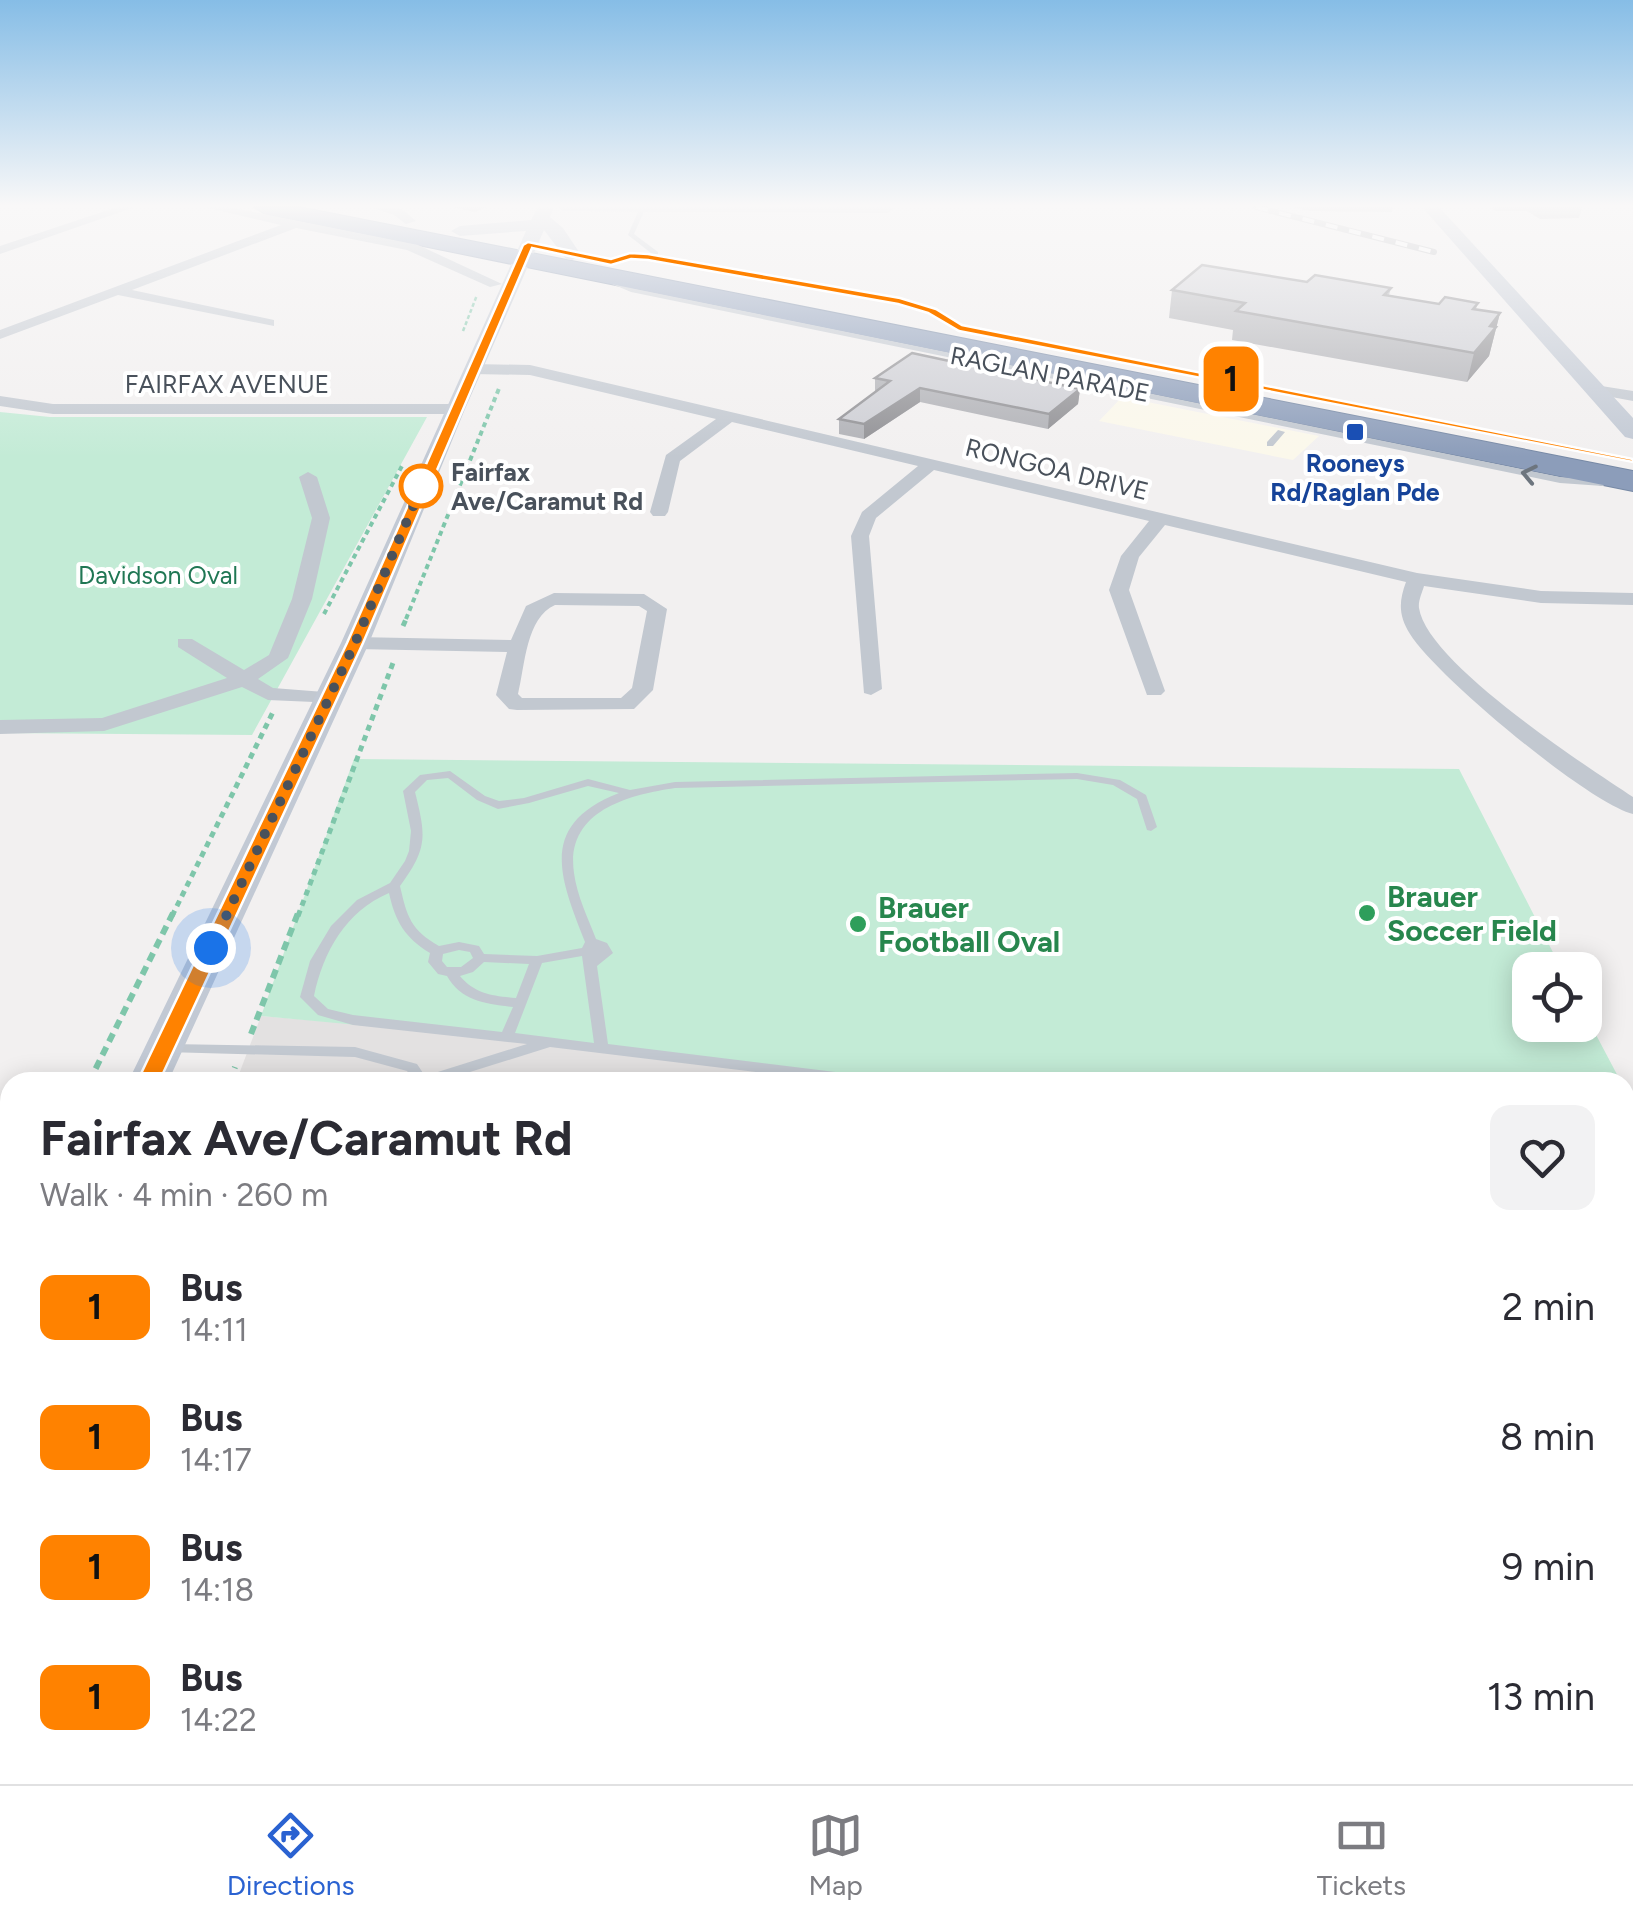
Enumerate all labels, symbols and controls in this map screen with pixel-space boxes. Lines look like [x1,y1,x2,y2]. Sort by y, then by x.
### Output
street label: RAGLAN PARADE [948,340,1152,408]
line badge: 1 [1198,346,1264,412]
text: 1 [1224,358,1238,400]
street label: FAIRFAX AVENUE [125,369,329,399]
marker: Rooneys Rd/Raglan Pde [1344,421,1366,443]
street label: RONGOA DRIVE [962,432,1152,506]
place label: Rooneys Rd/Raglan Pde [1270,448,1440,507]
place label: Fairfax Ave/Caramut Rd [451,457,643,516]
one-way arrow [1521,464,1538,485]
marker: Fairfax Ave/Caramut Rd [400,465,442,507]
park label: Davidson Oval [78,560,238,590]
place label: Brauer Soccer Field [1387,878,1557,949]
place label: Brauer Football Oval [878,889,1060,960]
marker: Brauer Soccer Field [1356,902,1378,924]
marker: Brauer Football Oval [847,913,869,935]
your location [186,923,236,973]
map controls [1512,952,1602,1042]
button: locate [1512,952,1602,1042]
button: heart [1490,1105,1595,1210]
text: Fairfax Ave/Caramut Rd [40,1109,573,1167]
text: Walk · 4 min · 260 m [40,1176,328,1214]
text: Bus [180,1265,243,1311]
text: 2 min [1502,1284,1595,1330]
text: 1 [88,1286,102,1328]
text: 14:11 [180,1311,248,1349]
text: Bus [180,1395,243,1441]
text: 8 min [1500,1414,1595,1460]
text: 1 [88,1416,102,1458]
text: 14:17 [180,1441,252,1479]
text: Bus [180,1525,243,1571]
text: 9 min [1502,1544,1595,1590]
text: 1 [88,1546,102,1588]
text: 14:18 [180,1571,254,1609]
text: Bus [180,1655,243,1701]
text: 13 min [1487,1674,1595,1720]
text: 1 [88,1676,102,1718]
text: 14:22 [180,1701,257,1739]
tab: Directions [227,1808,354,1902]
tab: Map [808,1808,863,1902]
tab: Tickets [1317,1808,1406,1902]

